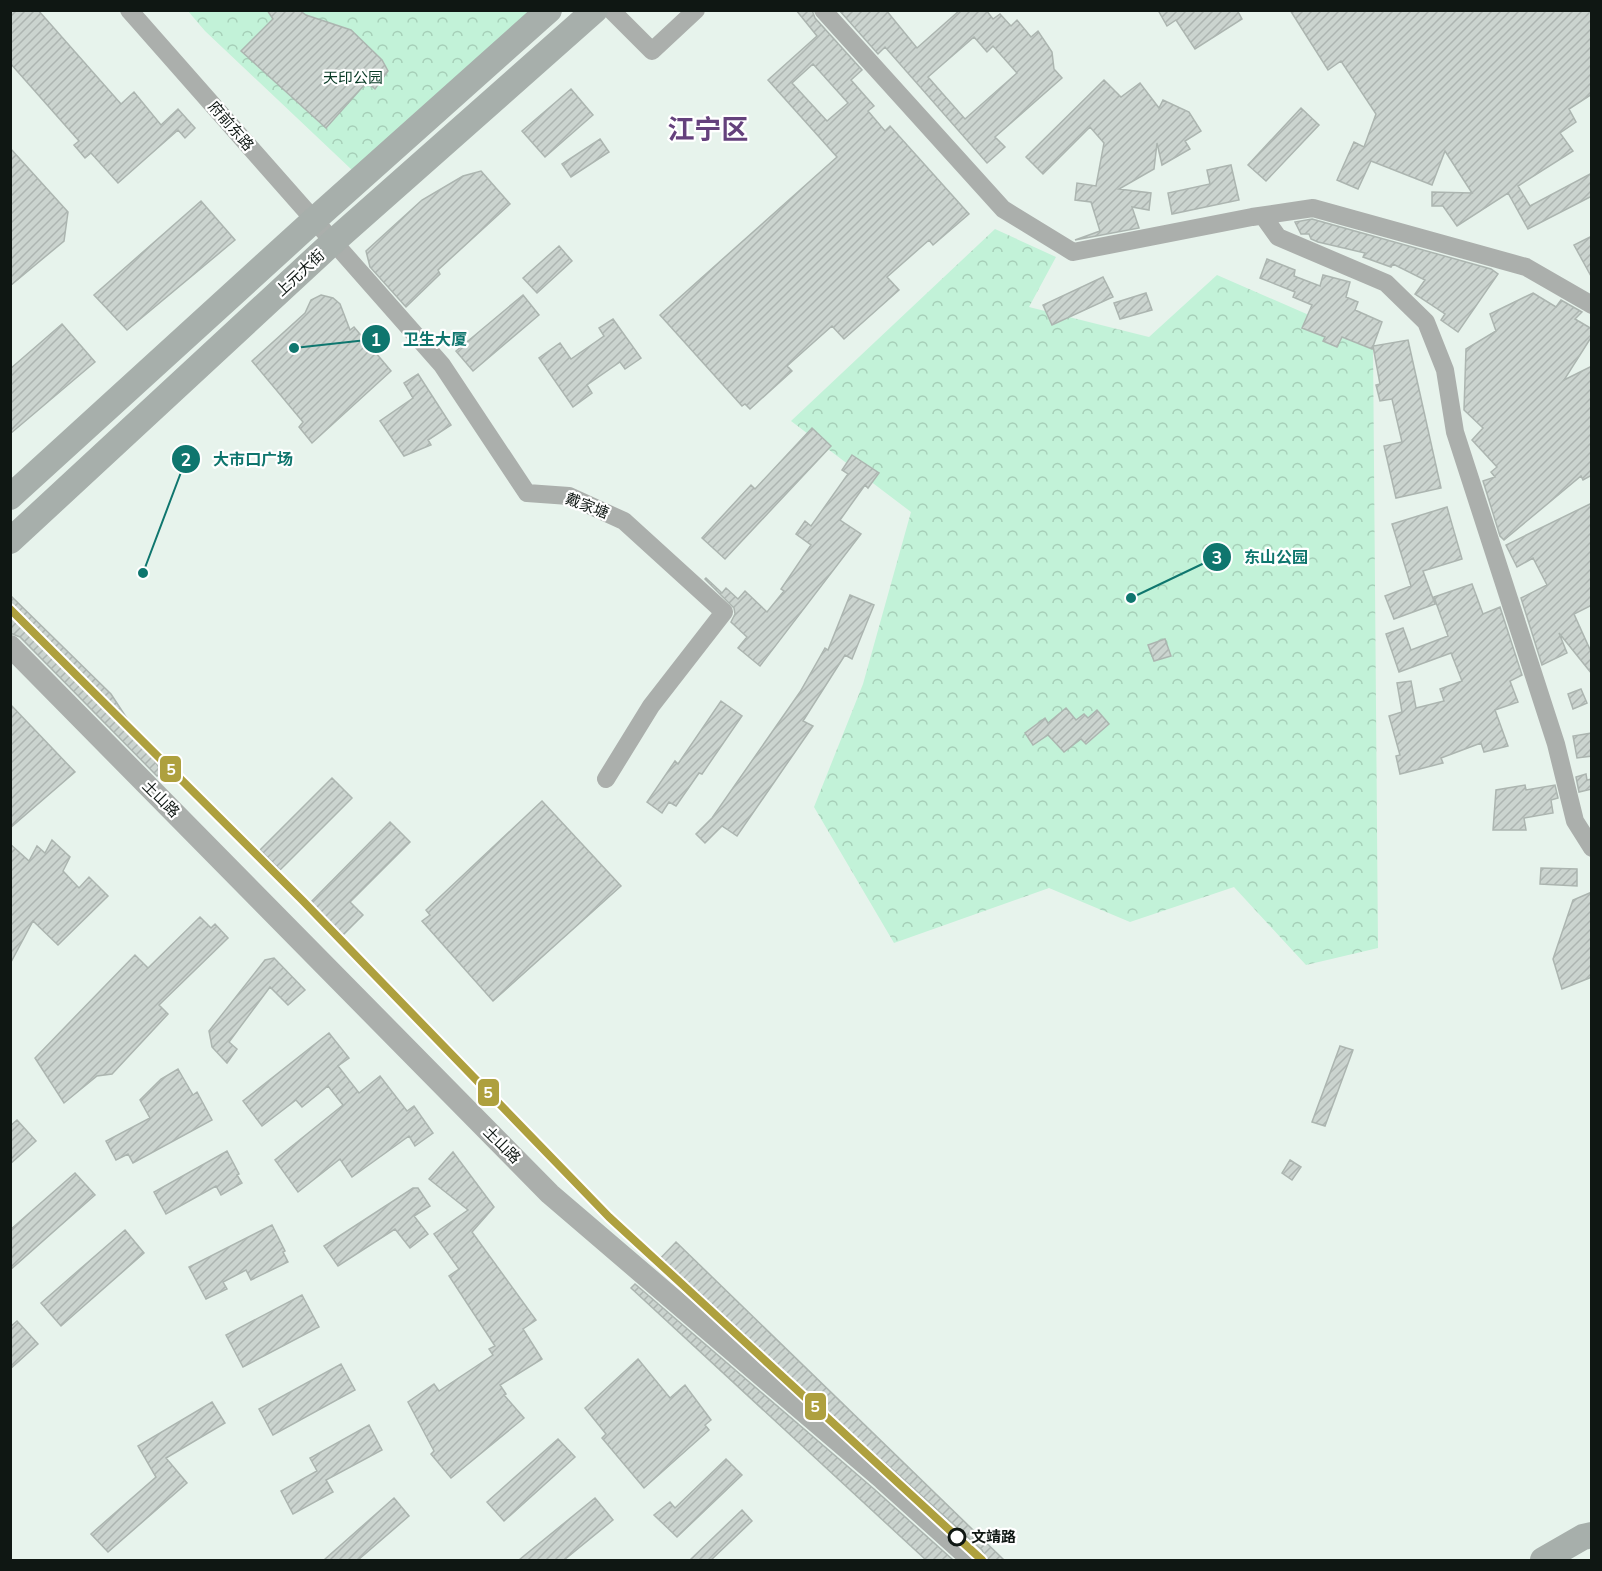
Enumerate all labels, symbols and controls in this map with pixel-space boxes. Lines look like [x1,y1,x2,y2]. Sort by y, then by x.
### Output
park label: 天印公园 [323,68,383,88]
street label: 府前东路 [204,97,258,155]
district label: 江宁区 [668,112,749,149]
street label: 上元大街 [271,245,329,301]
callout: 卫生大厦 [361,322,479,356]
text: 1 [371,328,381,352]
text: 卫生大厦 [403,329,467,351]
callout: 大市口广场 [171,442,305,476]
text: 2 [181,448,191,472]
text: 大市口广场 [213,449,293,471]
street label: 戴家塘 [562,489,612,523]
callout: 东山公园 [1202,540,1320,574]
text: 3 [1212,546,1222,570]
text: 东山公园 [1244,547,1308,569]
line badge: 5 [159,755,182,783]
text: 5 [166,759,176,781]
street label: 土山路 [138,776,184,822]
line badge: 5 [477,1078,500,1107]
text: 5 [483,1082,493,1104]
street label: 土山路 [479,1122,525,1168]
line badge: 5 [804,1392,827,1421]
text: 5 [810,1396,820,1418]
place label: 文靖路 [971,1527,1016,1547]
marker: 文靖路 [948,1528,966,1546]

